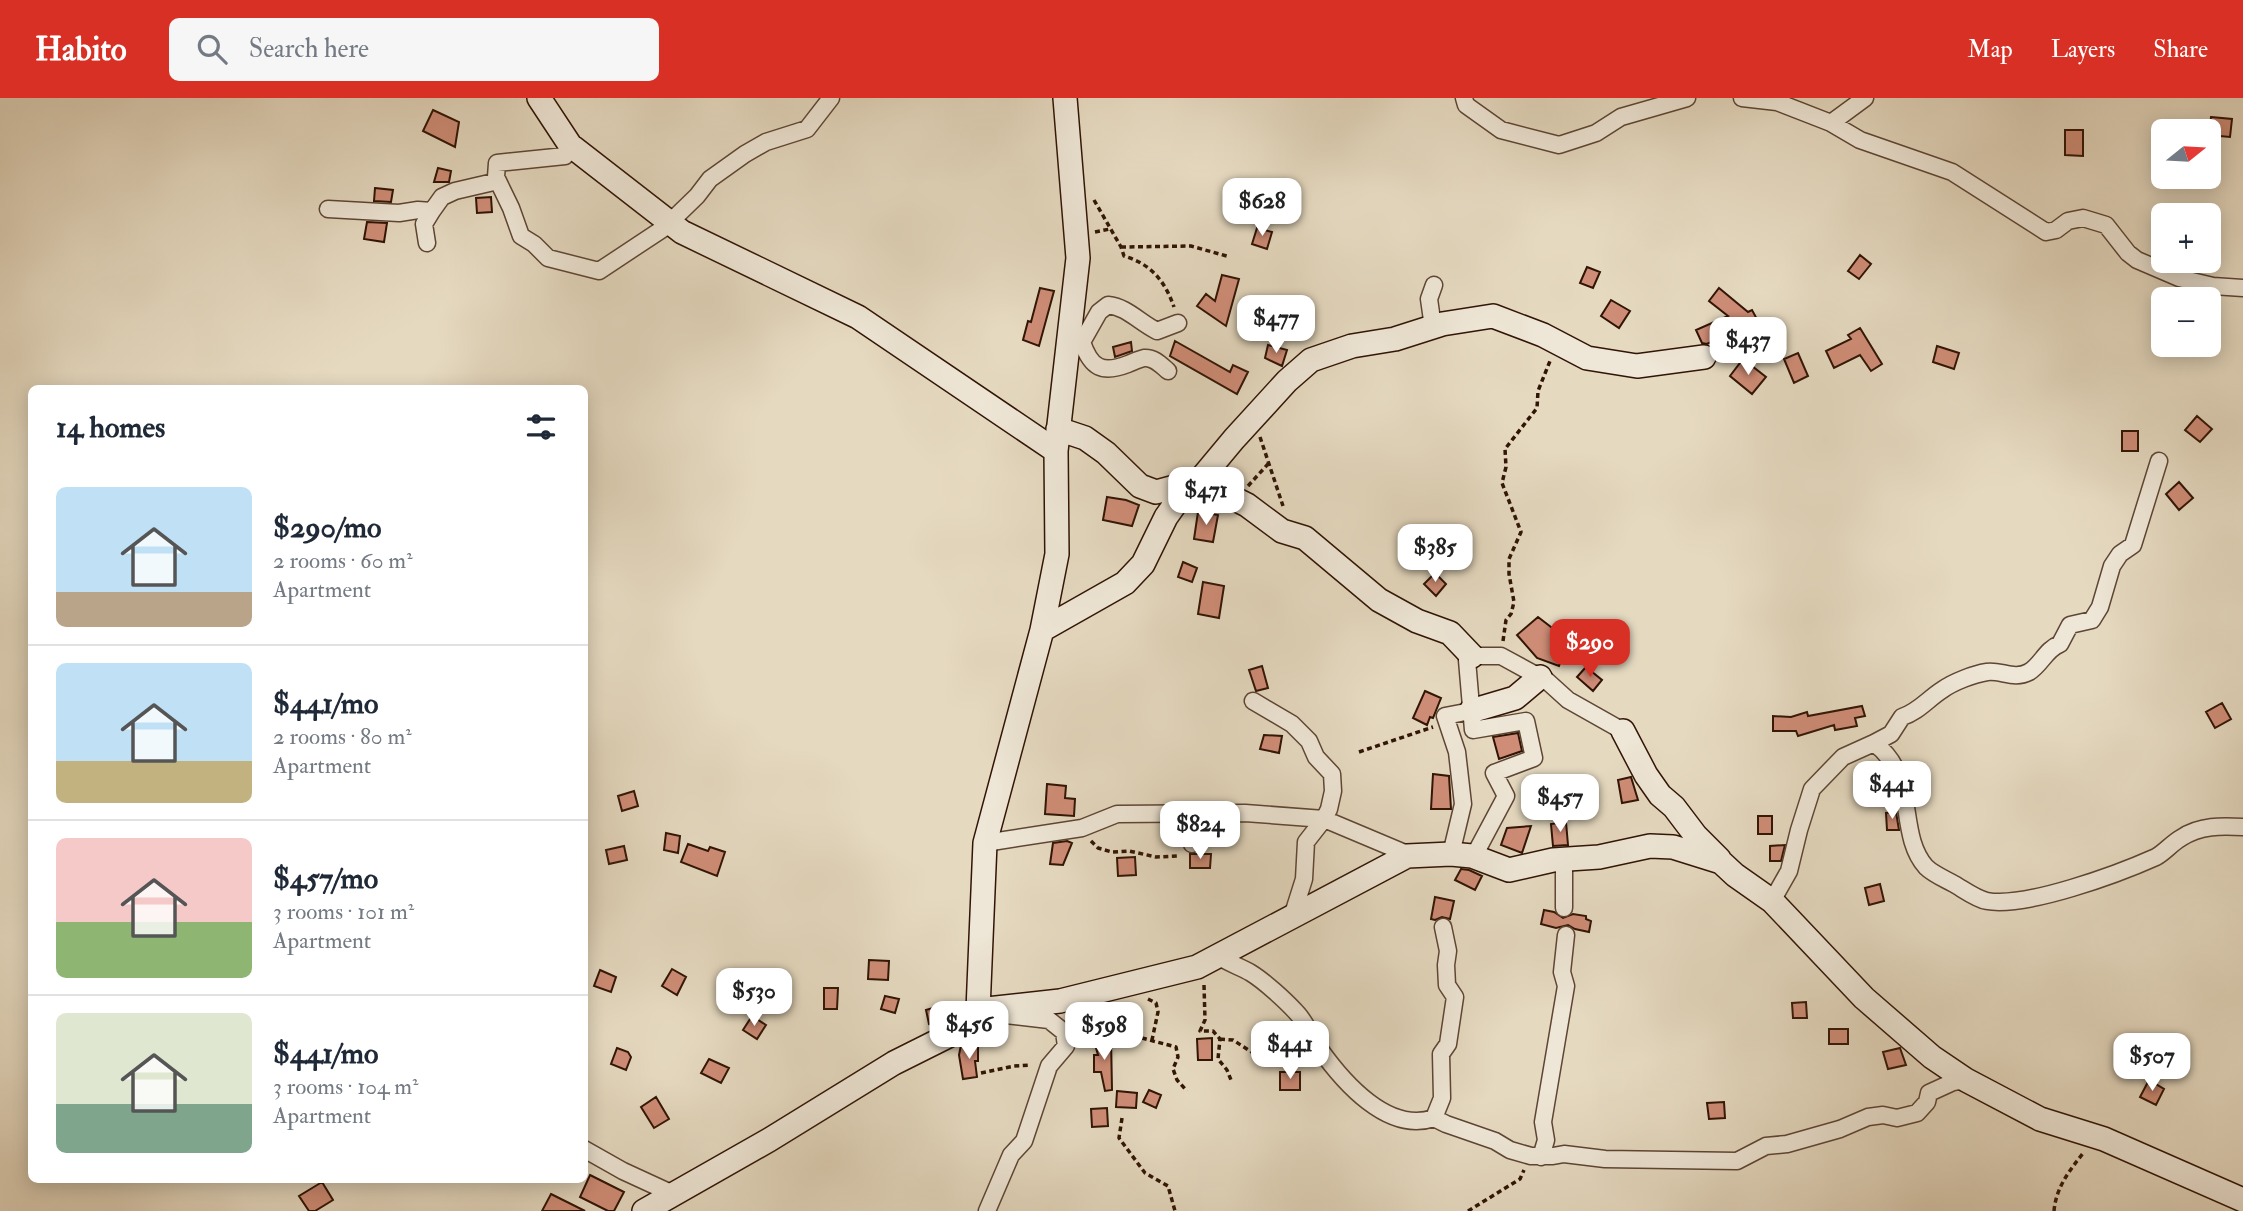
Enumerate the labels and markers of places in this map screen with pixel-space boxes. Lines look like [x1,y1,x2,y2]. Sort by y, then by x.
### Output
pin: $628 [1221,178,1303,238]
pin: $477 [1235,296,1317,355]
pin: $437 [1707,317,1789,377]
pin: $471 [1165,468,1247,527]
pin: $385 [1394,524,1476,584]
pin: $290 [1549,620,1631,679]
pin: $441 [1851,762,1933,821]
pin: $457 [1519,774,1601,834]
pin: $824 [1159,802,1241,861]
pin: $530 [713,968,795,1028]
pin: $456 [928,1002,1010,1061]
pin: $598 [1063,1002,1145,1062]
pin: $441 [1249,1021,1331,1081]
pin: $507 [2111,1034,2193,1093]

